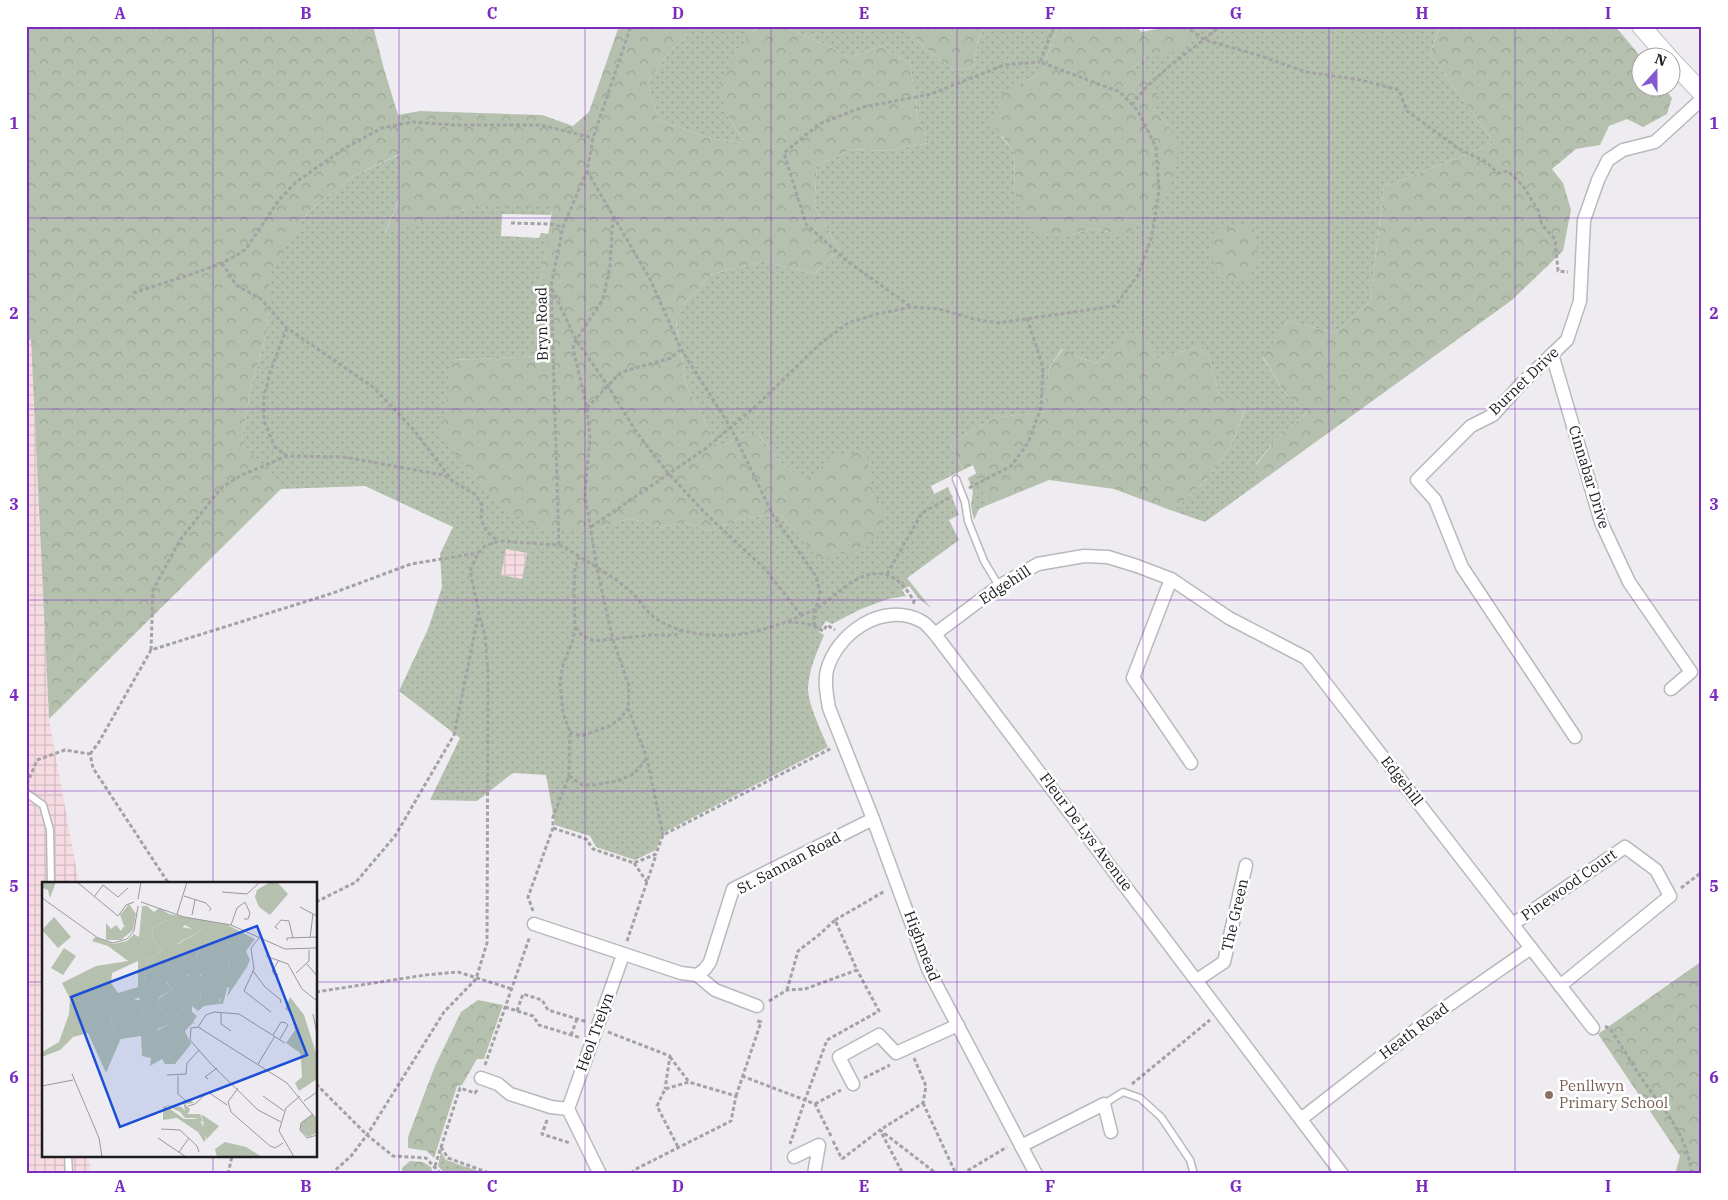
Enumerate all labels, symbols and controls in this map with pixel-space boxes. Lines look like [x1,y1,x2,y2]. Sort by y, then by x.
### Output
text: A [114,3,126,23]
text: B [300,3,312,23]
text: C [487,3,497,23]
text: D [672,3,684,23]
text: E [859,3,869,23]
text: F [1045,3,1055,23]
text: G [1230,3,1242,23]
text: H [1416,3,1429,23]
text: I [1605,3,1611,23]
north arrow [1630,48,1680,98]
text: N [1652,49,1669,70]
text: 1 [9,113,19,133]
text: 1 [1709,113,1719,133]
street label: Bryn Road [531,287,552,361]
text: 2 [9,303,19,323]
text: 2 [1709,303,1719,323]
street label: Burnet Drive [1485,343,1563,419]
street label: Cinnabar Drive [1565,423,1614,531]
text: 3 [9,494,19,514]
text: 3 [1709,494,1719,514]
street label: Edgehill [975,561,1034,608]
text: 4 [9,685,19,705]
text: 4 [1709,685,1719,705]
street label: Edgehill [1377,752,1428,809]
street label: Fleur De Lys Avenue [1036,769,1137,895]
street label: St. Sannan Road [734,827,844,898]
street label: Pinewood Court [1517,845,1620,925]
text: 5 [9,876,19,896]
street label: The Green [1217,876,1252,953]
text: 5 [1709,876,1719,896]
inset map [42,882,318,1158]
street label: Highmead [900,908,945,984]
street label: Heol Trelyn [571,989,618,1074]
street label: Heath Road [1375,998,1452,1063]
text: 6 [9,1067,19,1087]
text: 6 [1709,1067,1719,1087]
place label: Penllwyn Primary School [1559,1076,1668,1112]
marker: Penllwyn Primary School [1543,1089,1555,1101]
text: A [114,1176,126,1196]
text: B [300,1176,312,1196]
text: C [487,1176,497,1196]
text: D [672,1176,684,1196]
text: E [859,1176,869,1196]
text: F [1045,1176,1055,1196]
text: G [1230,1176,1242,1196]
text: H [1416,1176,1429,1196]
text: I [1605,1176,1611,1196]

